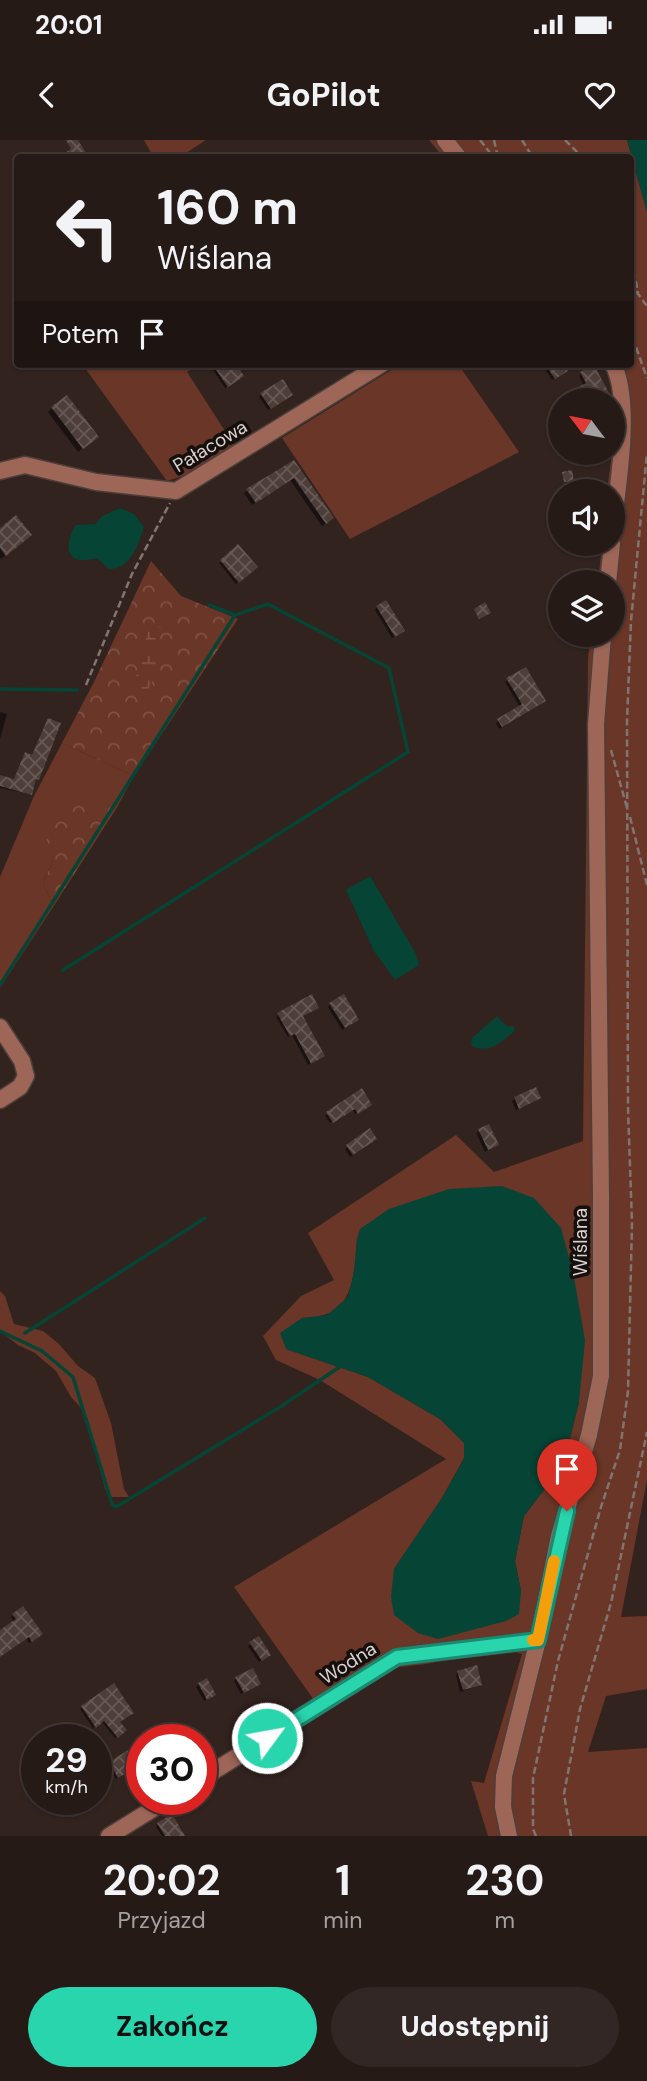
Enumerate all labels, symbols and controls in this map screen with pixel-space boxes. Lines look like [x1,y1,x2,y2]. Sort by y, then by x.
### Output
text: 20:01 [35,8,103,42]
text: GoPilot [266,74,381,116]
icon: back [28,76,66,114]
icon: heart [581,76,619,114]
text: 160 m [157,175,298,239]
icon: left [42,182,133,273]
text: Wiślana [157,237,272,279]
icon: arrive [133,315,171,353]
text: Potem [42,317,119,351]
north arrow [548,388,625,466]
map controls [548,388,625,647]
street label: Pałacowa [168,414,252,478]
button: sound [548,479,625,556]
button: layers [548,570,625,647]
street label: Wiślana [568,1208,593,1276]
pin [537,1439,597,1511]
icon: arrive [548,1450,586,1488]
street label: Wodna [315,1636,381,1690]
position arrow [230,1701,304,1775]
speed limit sign: 30 [126,1724,217,1815]
text: 29 [45,1737,88,1783]
text: km/h [45,1775,88,1799]
text: 20:02 [103,1853,221,1908]
text: 1 [335,1853,351,1908]
text: 230 [465,1853,544,1908]
text: Przyjazd [118,1905,206,1935]
text: min [323,1905,363,1935]
text: m [494,1905,515,1935]
button: Zakończ [28,1987,317,2067]
button: Udostępnij [331,1987,619,2067]

